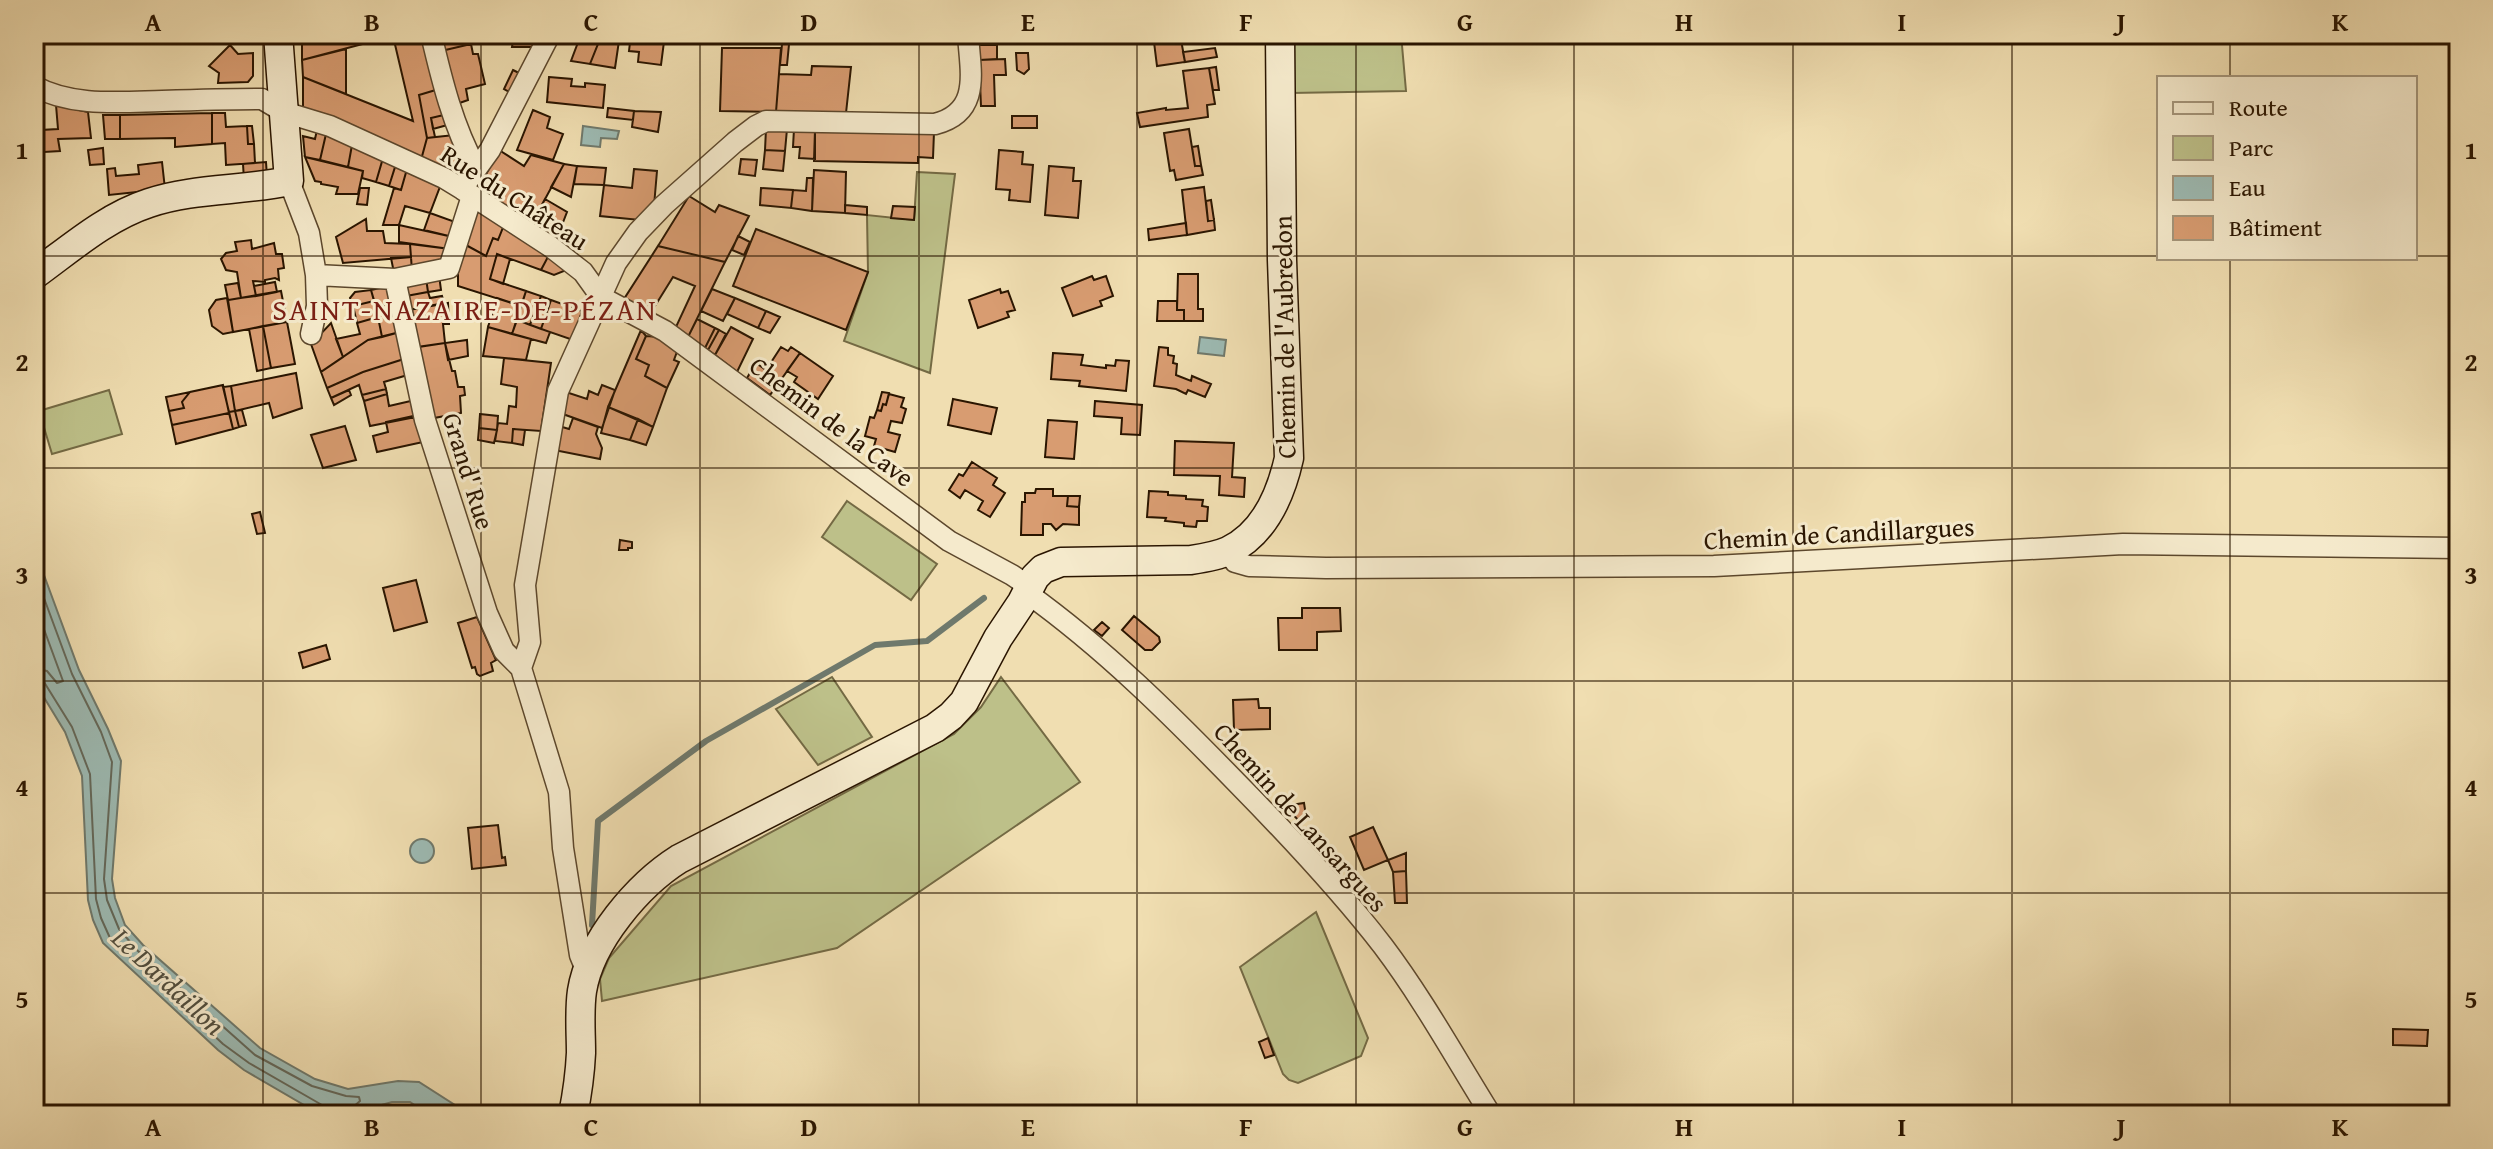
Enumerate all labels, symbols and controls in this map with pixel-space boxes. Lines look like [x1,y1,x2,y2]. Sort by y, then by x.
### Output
text: A [145,2,162,41]
text: B [364,2,380,41]
text: C [584,2,598,41]
text: D [801,2,817,41]
text: E [1021,2,1035,41]
text: F [1239,2,1253,41]
text: G [1457,2,1473,41]
text: H [1675,2,1693,41]
text: I [1898,2,1906,41]
text: J [2113,2,2126,41]
text: K [2332,2,2349,41]
legend [2157,76,2417,260]
text: Route [2229,90,2288,125]
text: 1 [15,130,29,169]
text: Parc [2229,130,2274,165]
text: 1 [2464,130,2478,169]
street label: Rue du Château [433,135,597,259]
text: Eau [2229,170,2265,205]
text: Bâtiment [2229,210,2323,245]
street label: Chemin de l'Aubredon [1262,215,1306,459]
district label: SAINT-NAZAIRE-DE-PÉZAN [272,287,658,331]
text: 2 [15,342,29,381]
text: 2 [2464,342,2478,381]
street label: Chemin de la Cave [741,346,923,496]
street label: Grand' Rue [433,408,505,534]
street label: Chemin de Candillargues [1703,506,1975,560]
text: 3 [15,555,29,594]
text: 3 [2464,555,2478,594]
street label: Chemin de Lansargues [1205,713,1397,921]
text: 4 [15,767,29,806]
text: 4 [2464,767,2478,806]
water label: Le Dardaillon [102,917,235,1044]
text: 5 [15,979,29,1018]
text: 5 [2464,979,2478,1018]
text: A [145,1107,162,1146]
text: B [364,1107,380,1146]
text: C [584,1107,598,1146]
text: D [801,1107,817,1146]
text: E [1021,1107,1035,1146]
text: F [1239,1107,1253,1146]
text: G [1457,1107,1473,1146]
text: H [1675,1107,1693,1146]
text: I [1898,1107,1906,1146]
text: J [2113,1107,2126,1146]
text: K [2332,1107,2349,1146]

